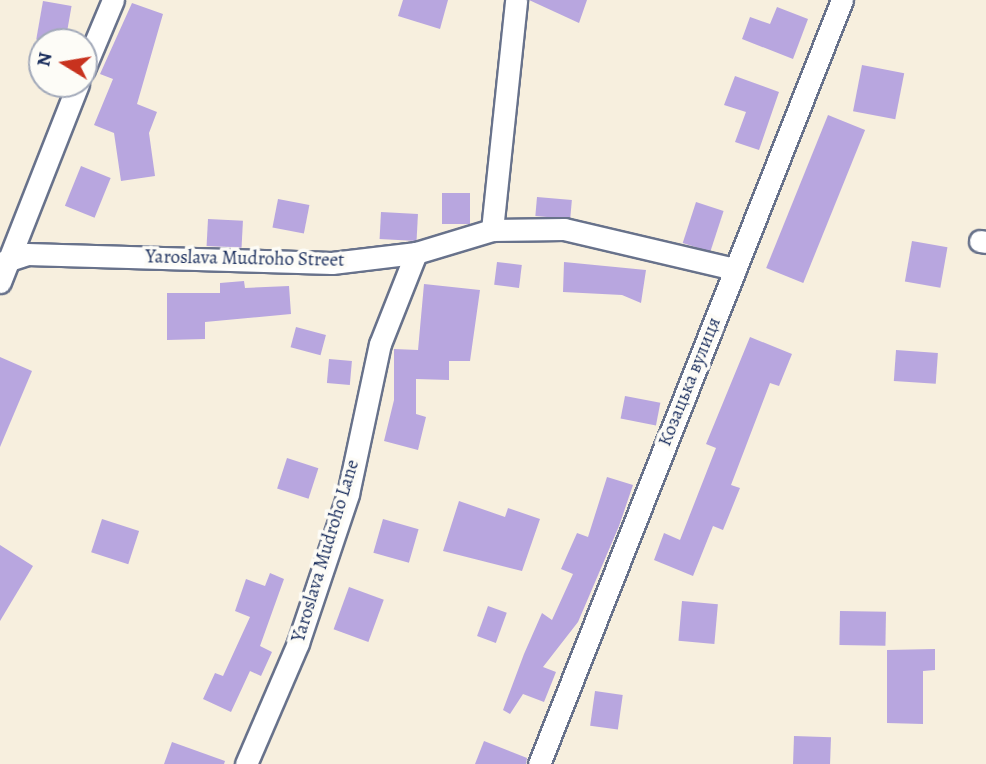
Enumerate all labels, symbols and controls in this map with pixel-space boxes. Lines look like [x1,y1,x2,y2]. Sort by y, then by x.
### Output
north arrow [28,28,98,98]
text: N [30,50,58,69]
street label: Yaroslava Mudroho Street [145,246,345,272]
street label: Козацька вулиця [654,314,726,450]
street label: Yaroslava Mudroho Lane [287,457,365,645]

